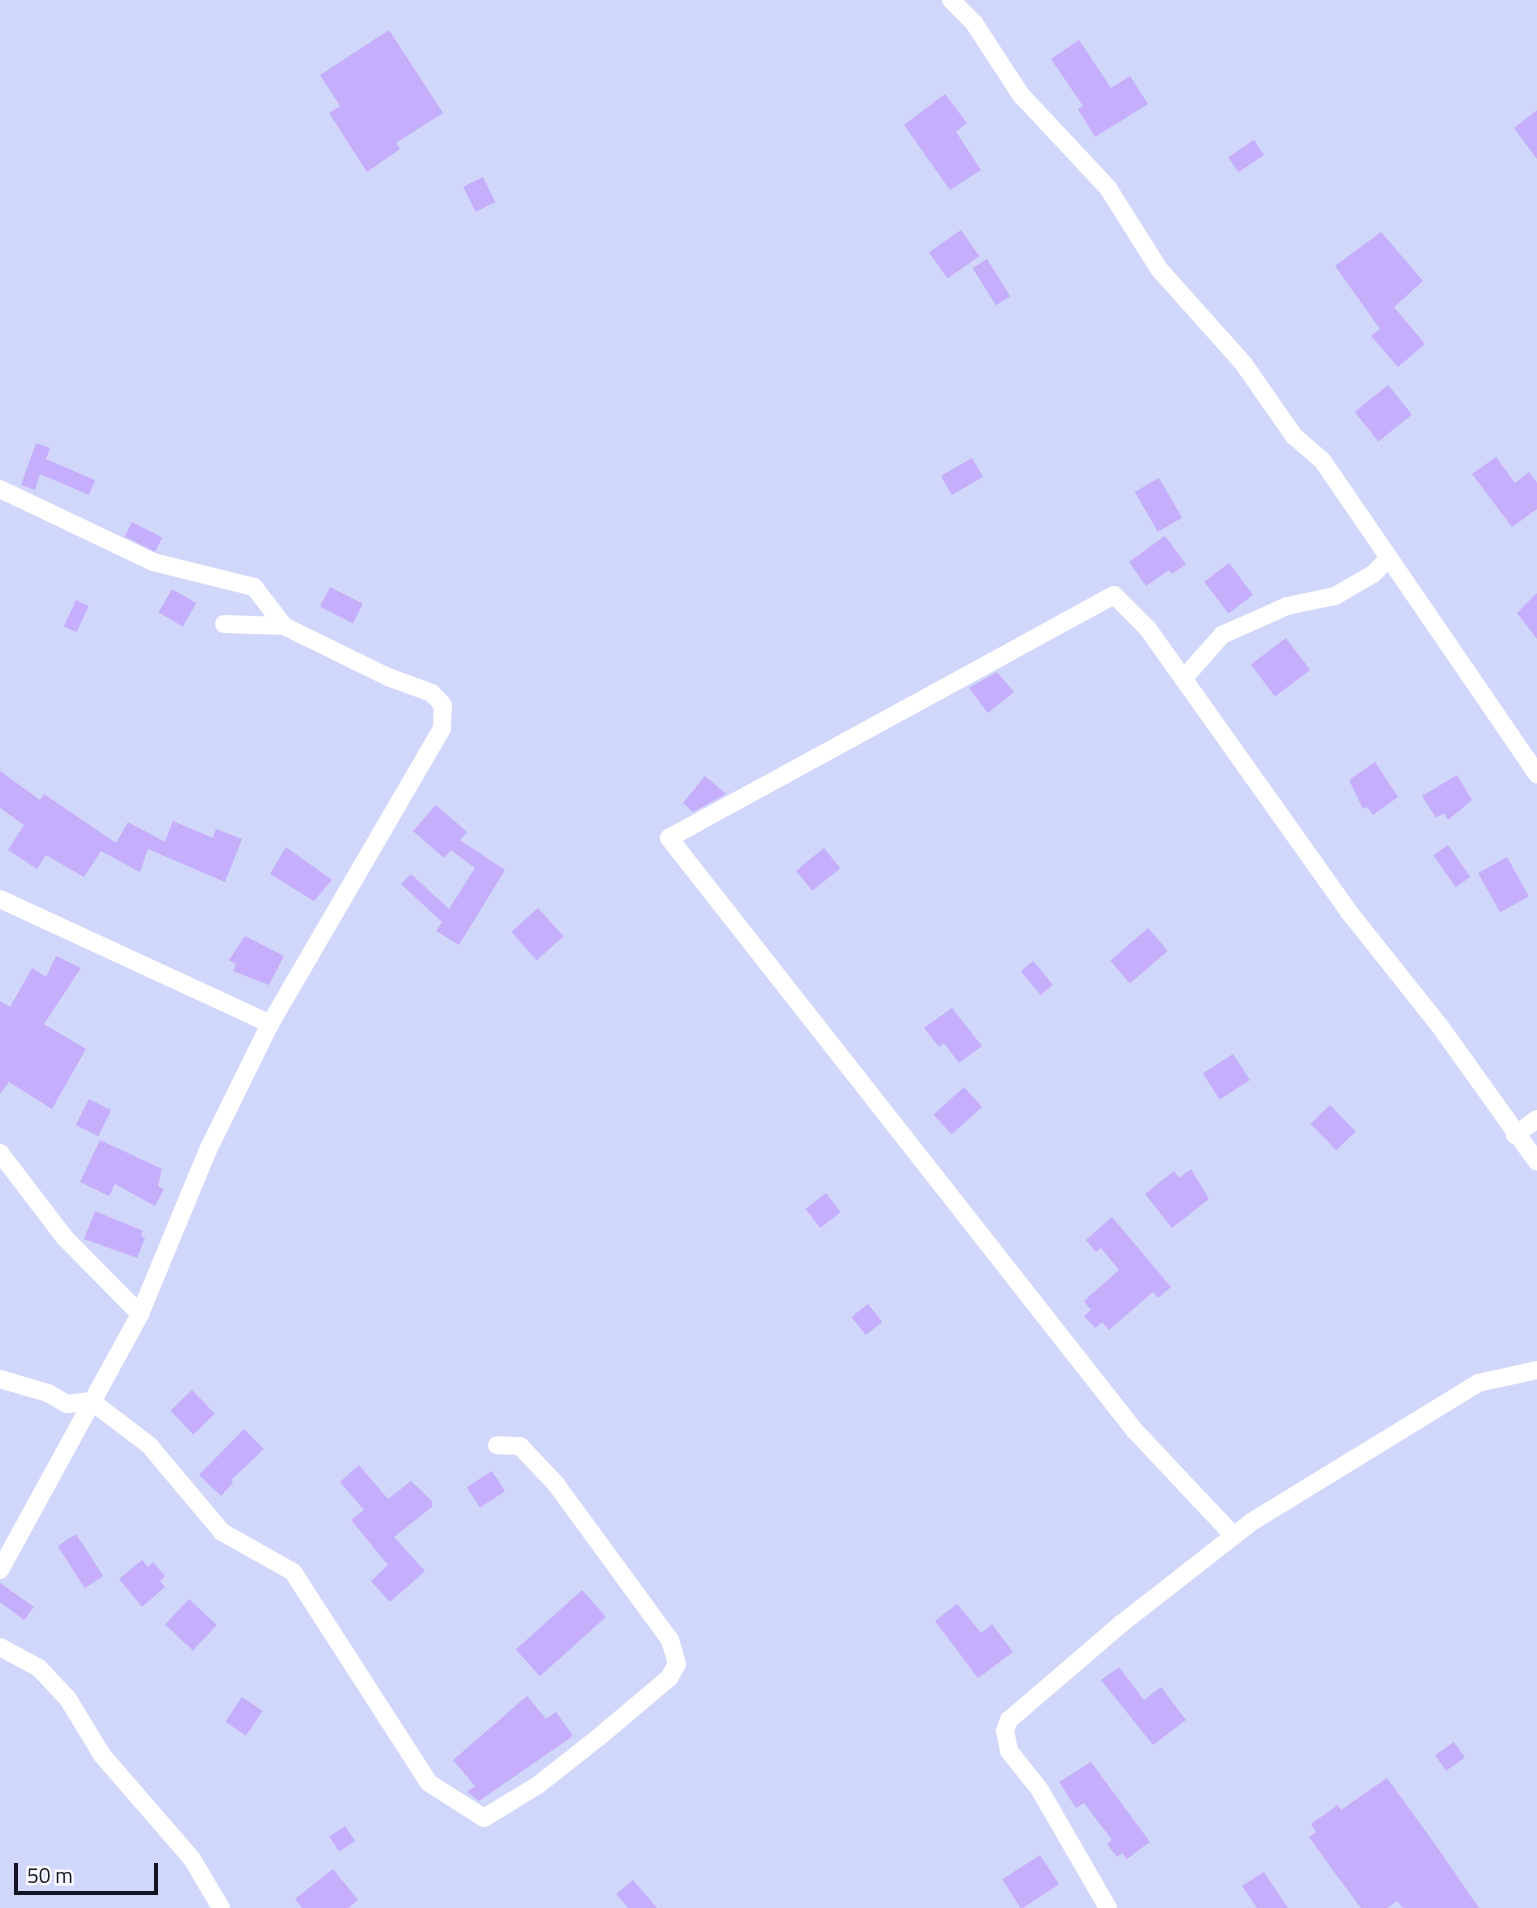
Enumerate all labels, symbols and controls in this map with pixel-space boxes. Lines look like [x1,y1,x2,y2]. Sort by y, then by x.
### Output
scale bar [18,1848,161,1892]
text: 50 m [27,1859,73,1891]

